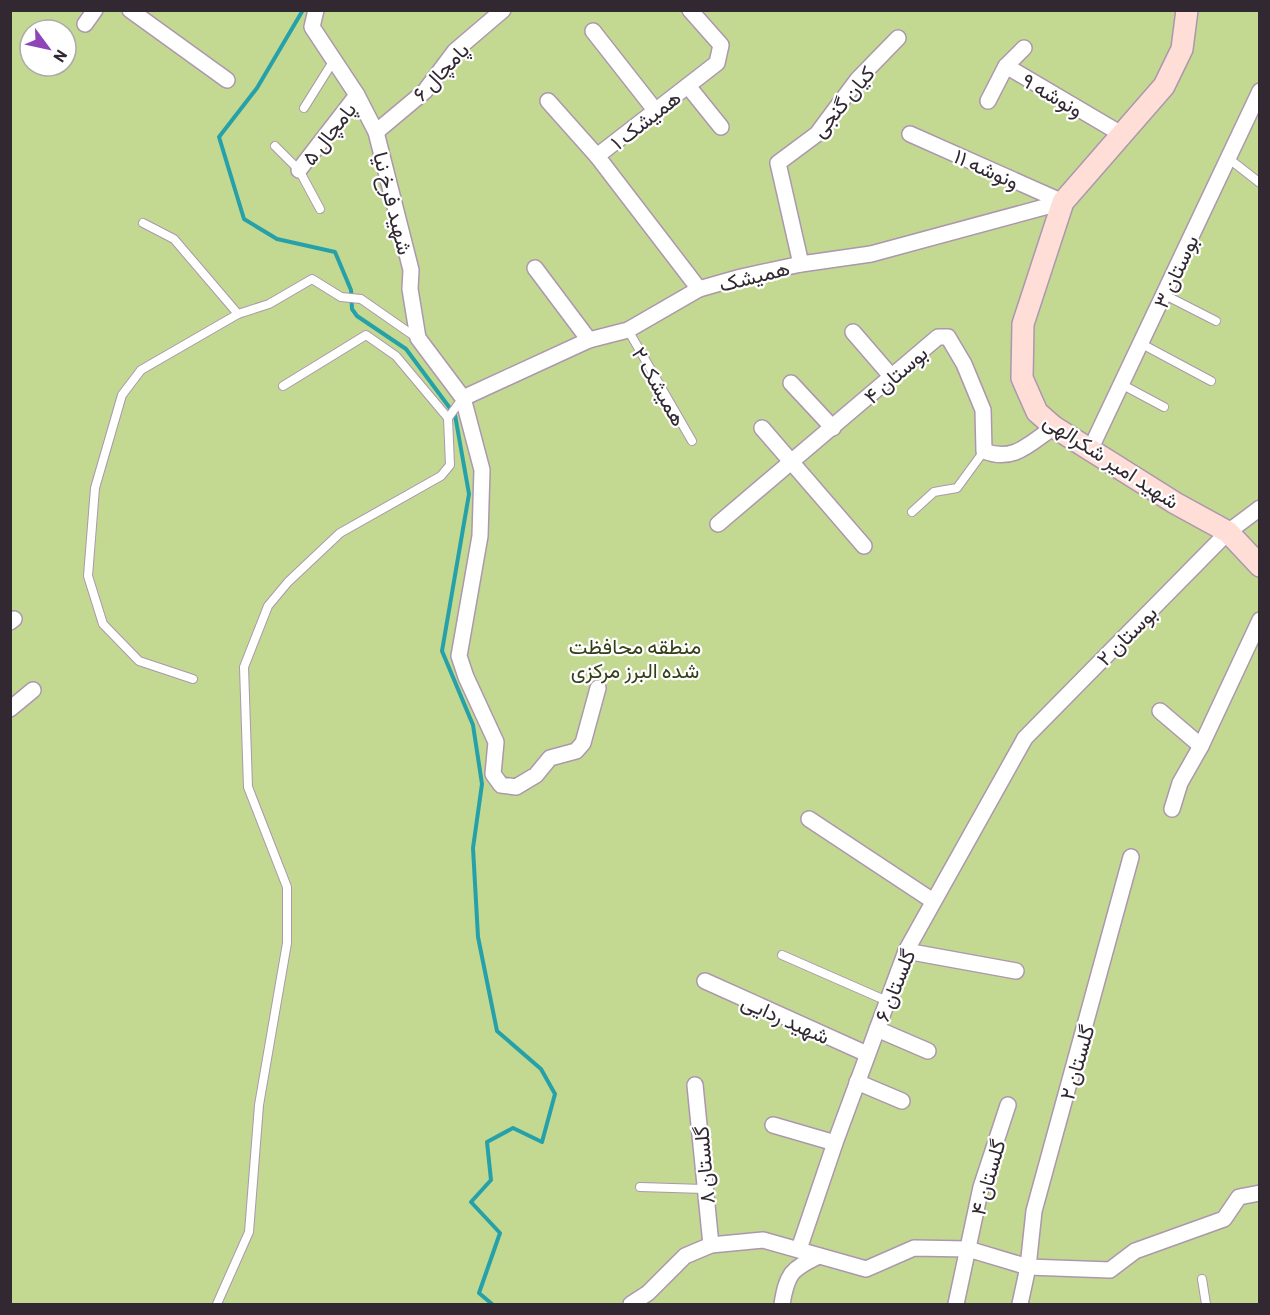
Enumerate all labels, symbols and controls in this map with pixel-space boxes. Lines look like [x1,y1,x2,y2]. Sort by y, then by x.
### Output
north arrow [18,18,78,78]
street label: پامچال ۶ [407,37,476,108]
text: N [50,47,72,66]
street label: کیان گنجی [805,60,880,142]
street label: ونوشه ۹ [1017,67,1088,123]
street label: همیشک ۱ [605,84,686,155]
street label: پامچال ۵ [296,97,363,171]
street label: ونوشه ۱۱ [950,143,1023,195]
street label: شهید فرخ نیا [366,149,419,258]
street label: بوستان ۳ [1147,230,1205,312]
street label: همیشک [716,254,792,297]
street label: بوستان ۴ [858,340,933,410]
street label: همیشک ۲ [627,342,693,430]
street label: شهید امیر شکرالهی [1038,407,1184,515]
street label: بوستان ۲ [1091,600,1163,672]
park label: منطقه محافظت شده البرز مرکزی [569,633,701,684]
street label: گلستان ۶ [868,945,921,1025]
street label: شهید ردایی [737,988,834,1050]
street label: گلستان ۲ [1053,1022,1100,1103]
street label: گلستان ۸ [687,1125,720,1205]
street label: گلستان ۴ [964,1136,1011,1218]

